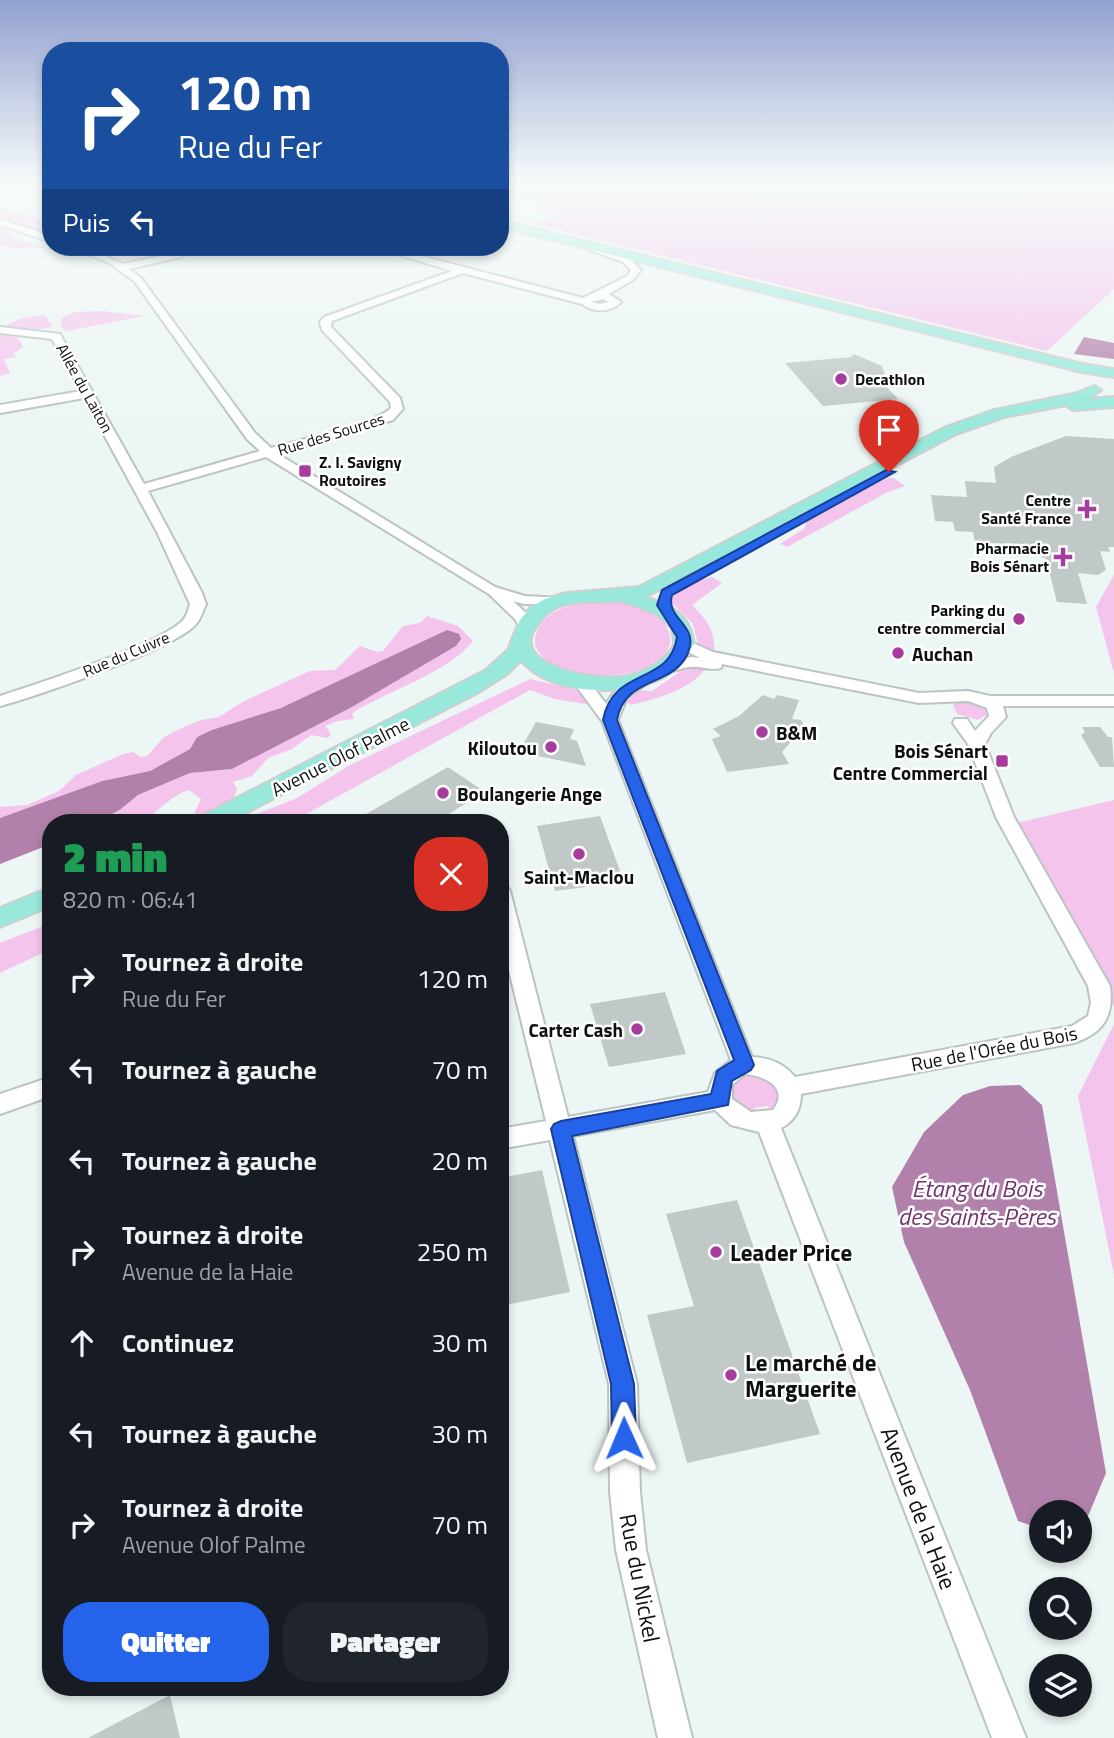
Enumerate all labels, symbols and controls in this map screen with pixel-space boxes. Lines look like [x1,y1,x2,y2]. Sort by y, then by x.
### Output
text: 120 m [178,54,312,129]
icon: right [63,70,154,161]
text: Rue du Fer [178,122,322,170]
text: Puis [63,203,110,242]
icon: left [124,203,162,241]
street label: Allée du Laiton [51,339,119,437]
place label: Decathlon [855,367,925,391]
marker: Decathlon [833,371,849,387]
pin [859,400,919,472]
street label: Rue des Sources [275,406,387,462]
icon: arrive [870,411,908,449]
place label: Z. I. Savigny Routoires [319,450,402,492]
marker: Z. I. Savigny Routoires [297,463,313,479]
place label: Centre Santé France [981,488,1071,530]
marker: Centre Santé France [1077,499,1097,519]
place label: Pharmacie Bois Sénart [970,536,1049,578]
marker: Pharmacie Bois Sénart [1055,549,1071,565]
place label: Parking du centre commercial [877,598,1005,640]
marker: Parking du centre commercial [1011,611,1027,627]
street label: Rue du Cuivre [79,625,173,683]
place label: Auchan [912,639,973,668]
marker: Auchan [890,645,906,661]
street label: Avenue Olof Palme [266,709,414,803]
place label: B&M [776,718,817,747]
marker: B&M [754,724,770,740]
place label: Kiloutou [468,733,537,762]
place label: Bois Sénart Centre Commercial [833,736,988,787]
marker: Kiloutou [543,739,559,755]
marker: Bois Sénart Centre Commercial [994,753,1010,769]
place label: Boulangerie Ange [457,779,602,808]
marker: Boulangerie Ange [435,785,451,801]
text: 2 min [63,824,167,888]
button: close [414,837,488,911]
marker: Saint-Maclou [571,846,587,862]
place label: Saint-Maclou [524,862,634,891]
text: 820 m · 06:41 [63,882,198,917]
text: Tournez à droite [122,942,303,981]
text: 120 m [417,959,488,998]
icon: right [63,960,101,998]
text: Rue du Fer [122,981,226,1016]
place label: Carter Cash [529,1015,623,1044]
street label: Rue de l'Orée du Bois [908,1018,1080,1078]
marker: Carter Cash [629,1021,645,1037]
text: Tournez à gauche [122,1050,317,1089]
text: 70 m [431,1050,488,1089]
icon: left [63,1051,101,1089]
text: Tournez à gauche [122,1141,317,1180]
text: 20 m [431,1141,488,1180]
icon: left [63,1142,101,1180]
water label: Étang du Bois des Saints-Pères [898,1170,1058,1234]
text: Tournez à droite [122,1215,303,1254]
text: 250 m [417,1232,488,1271]
icon: right [63,1233,101,1271]
place label: Leader Price [730,1235,852,1270]
marker: Leader Price [708,1244,724,1260]
text: Avenue de la Haie [122,1254,293,1289]
text: Continuez [122,1323,234,1362]
text: 30 m [431,1323,488,1362]
icon: ahead [63,1324,101,1362]
place label: Le marché de Marguerite [745,1345,876,1406]
marker: Le marché de Marguerite [723,1367,739,1383]
position arrow [587,1401,661,1475]
text: Tournez à gauche [122,1414,317,1453]
text: 30 m [431,1414,488,1453]
icon: left [63,1415,101,1453]
street label: Avenue de la Haie [872,1422,966,1594]
text: Tournez à droite [122,1488,303,1527]
map controls [1029,1500,1092,1717]
button: sound [1029,1500,1092,1563]
text: 70 m [431,1505,488,1544]
icon: right [63,1506,101,1544]
street label: Rue du Nickel [610,1511,670,1645]
text: Avenue Olof Palme [122,1527,306,1562]
button: search [1029,1577,1092,1640]
button: Quitter [63,1602,269,1682]
button: Partager [283,1602,488,1682]
button: layers [1029,1654,1092,1717]

